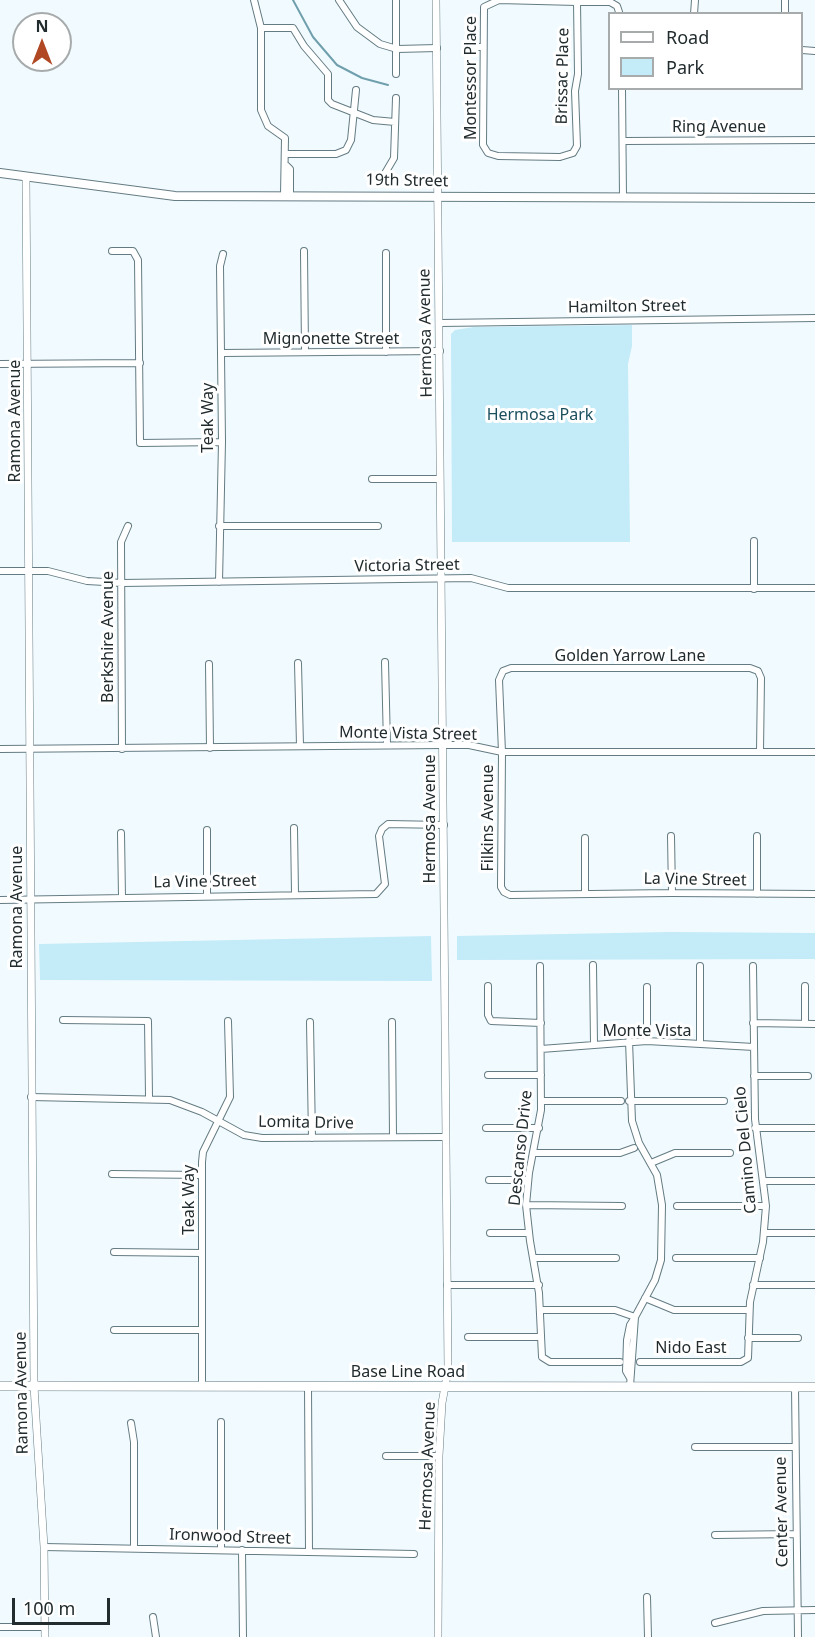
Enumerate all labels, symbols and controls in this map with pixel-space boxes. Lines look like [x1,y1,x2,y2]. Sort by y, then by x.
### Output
north arrow [12,12,72,72]
legend [608,12,803,90]
text: N [35,15,49,37]
street label: Montessor Place [461,16,481,140]
text: Road [666,25,709,49]
street label: Brissac Place [553,27,573,125]
text: Park [666,55,704,79]
street label: Ring Avenue [672,117,766,137]
street label: 19th Street [365,171,449,191]
street label: Hermosa Avenue [415,268,437,398]
street label: Hamilton Street [568,296,686,318]
street label: Mignonette Street [263,329,399,349]
street label: Ramona Avenue [5,360,25,482]
street label: Teak Way [198,383,218,453]
park label: Hermosa Park [487,405,593,425]
street label: Victoria Street [354,555,460,577]
street label: Berkshire Avenue [98,571,118,703]
street label: Golden Yarrow Lane [555,646,705,666]
street label: Monte Vista Street [339,723,477,745]
street label: Hermosa Avenue [420,754,440,884]
street label: Filkins Avenue [478,764,498,872]
street label: Ramona Avenue [7,846,27,968]
street label: La Vine Street [643,870,747,890]
street label: La Vine Street [153,872,257,892]
street label: Monte Vista [602,1021,692,1041]
street label: Camino Del Cielo [731,1085,761,1215]
street label: Descanso Drive [505,1089,537,1207]
street label: Lomita Drive [258,1113,354,1133]
street label: Teak Way [179,1165,199,1235]
street label: Ramona Avenue [11,1331,33,1455]
street label: Nido East [655,1338,727,1358]
street label: Base Line Road [351,1362,465,1382]
street label: Hermosa Avenue [416,1401,440,1531]
street label: Center Avenue [771,1456,793,1568]
street label: Ironwood Street [169,1525,291,1549]
scale bar [15,1586,112,1624]
text: 100 m [23,1596,75,1620]

